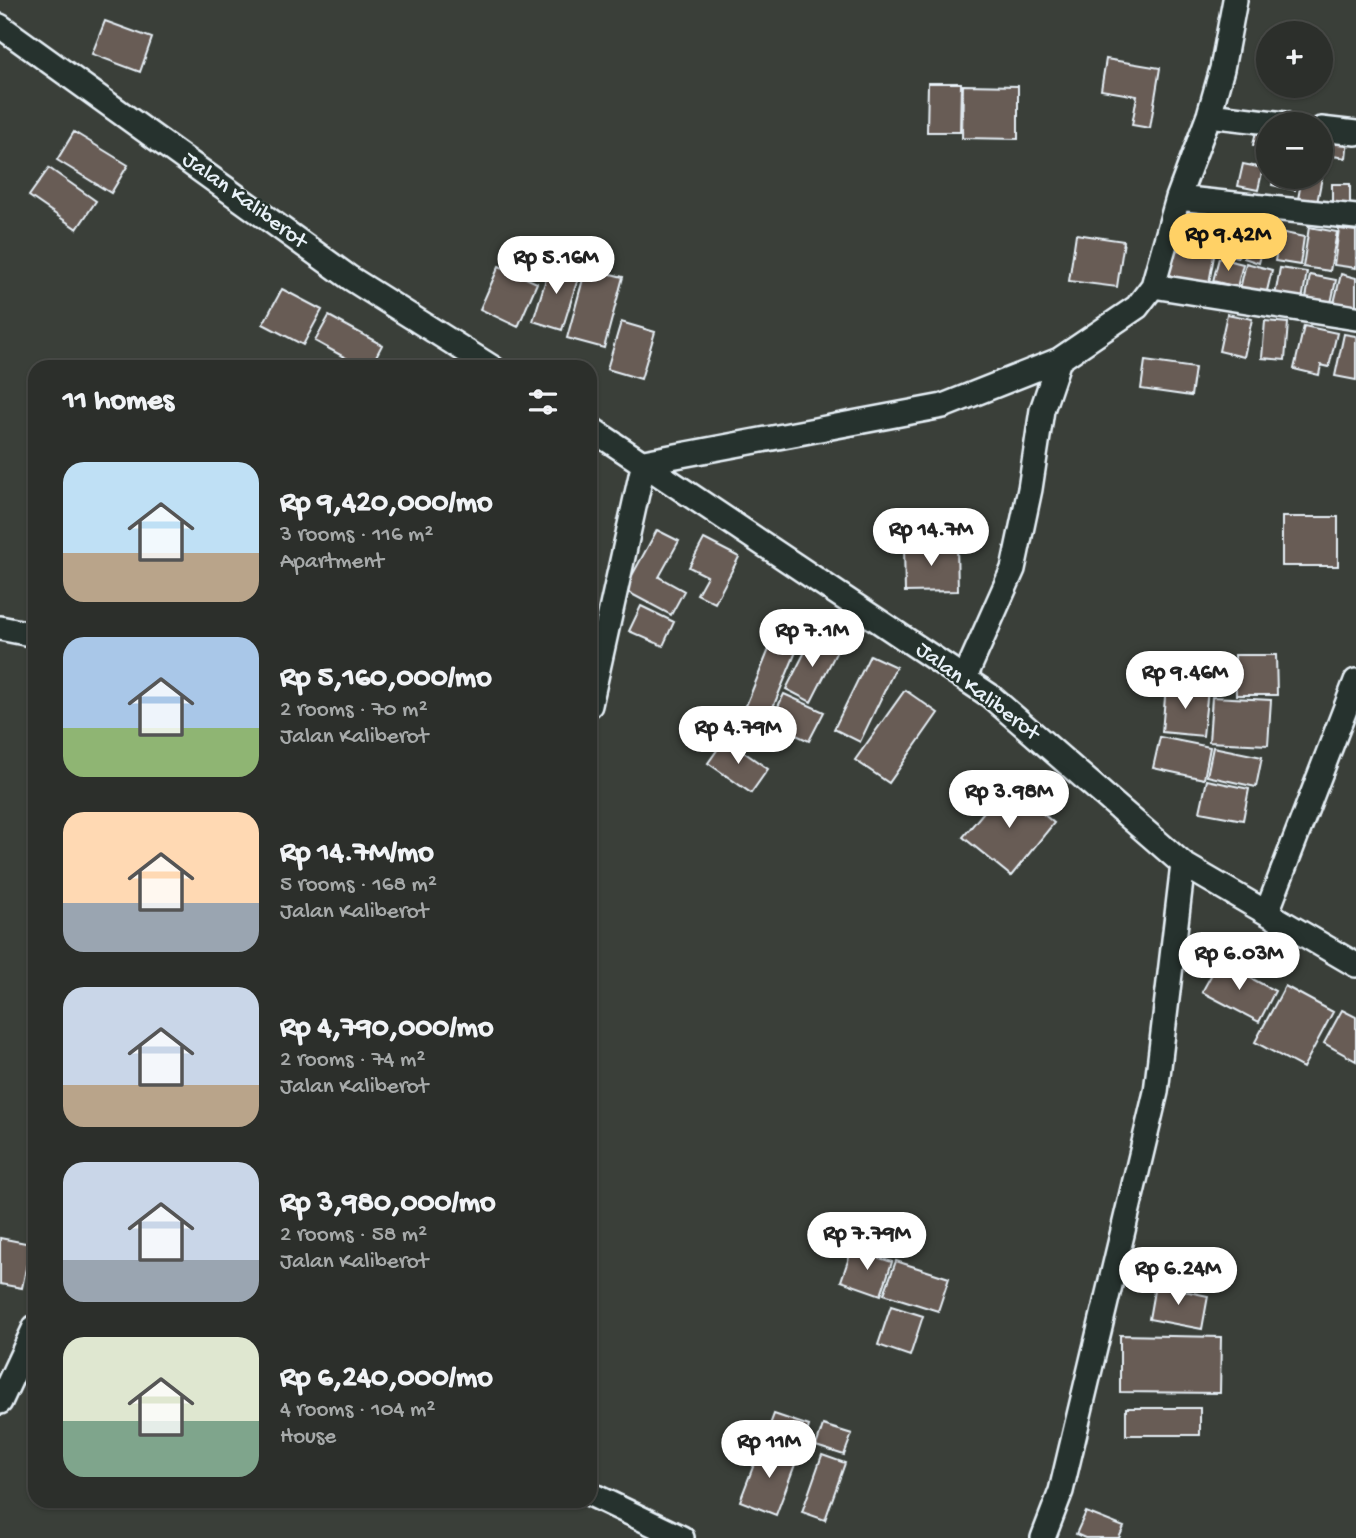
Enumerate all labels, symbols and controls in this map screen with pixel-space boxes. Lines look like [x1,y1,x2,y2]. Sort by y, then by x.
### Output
map controls [1256,21,1333,189]
button: + [1256,21,1333,98]
button: − [1256,112,1333,189]
street label: Jalan Kaliberot [176,147,313,256]
pin: Rp 9.42M [1156,214,1300,273]
text: Rp 9.42M [1185,222,1271,249]
pin: Rp 5.16M [484,236,628,296]
text: Rp 5.16M [513,245,599,272]
icon: filters [524,383,562,421]
text: 11 homes [63,385,174,420]
text: Rp 9,420,000/mo [280,487,493,522]
icon: home [119,490,203,574]
pin: Rp 14.7M [859,508,1003,568]
text: Rp 14.7M [889,517,973,544]
text: 3 rooms · 116 m² [280,522,433,549]
text: Apartment [280,549,384,576]
pin: Rp 7.1M [747,610,877,669]
text: Rp 7.1M [775,618,849,645]
street label: Jalan Kaliberot [910,637,1046,748]
pin: Rp 9.46M [1113,652,1257,711]
text: Rp 9.46M [1142,660,1228,687]
text: Rp 5,160,000/mo [280,662,492,697]
icon: home [119,665,203,749]
text: 2 rooms · 70 m² [280,697,428,724]
pin: Rp 4.79M [666,706,810,766]
text: Rp 4.79M [695,715,781,742]
text: Jalan Kaliberot [280,724,428,751]
pin: Rp 3.98M [937,770,1081,830]
text: Rp 3.98M [965,779,1053,806]
text: Rp 14.7M/mo [280,837,434,872]
icon: home [119,840,203,924]
text: 5 rooms · 168 m² [280,872,437,899]
text: Jalan Kaliberot [280,899,428,926]
pin: Rp 6.03M [1167,932,1311,992]
text: Rp 6.03M [1195,941,1283,968]
text: Rp 4,790,000/mo [280,1012,493,1047]
icon: home [119,1015,203,1099]
text: 2 rooms · 74 m² [280,1047,425,1074]
text: Jalan Kaliberot [280,1074,428,1101]
text: Rp 3,980,000/mo [280,1187,496,1222]
icon: home [119,1190,203,1274]
pin: Rp 7.79M [795,1212,939,1272]
text: Rp 7.79M [823,1221,911,1248]
text: 2 rooms · 58 m² [280,1222,427,1249]
pin: Rp 6.24M [1106,1248,1250,1307]
text: Jalan Kaliberot [280,1249,428,1276]
text: Rp 6.24M [1135,1256,1221,1283]
text: Rp 6,240,000/mo [280,1362,493,1397]
icon: home [119,1365,203,1449]
text: 4 rooms · 104 m² [280,1397,435,1424]
pin: Rp 11M [712,1420,826,1480]
text: House [280,1424,336,1451]
text: Rp 11M [737,1429,801,1456]

